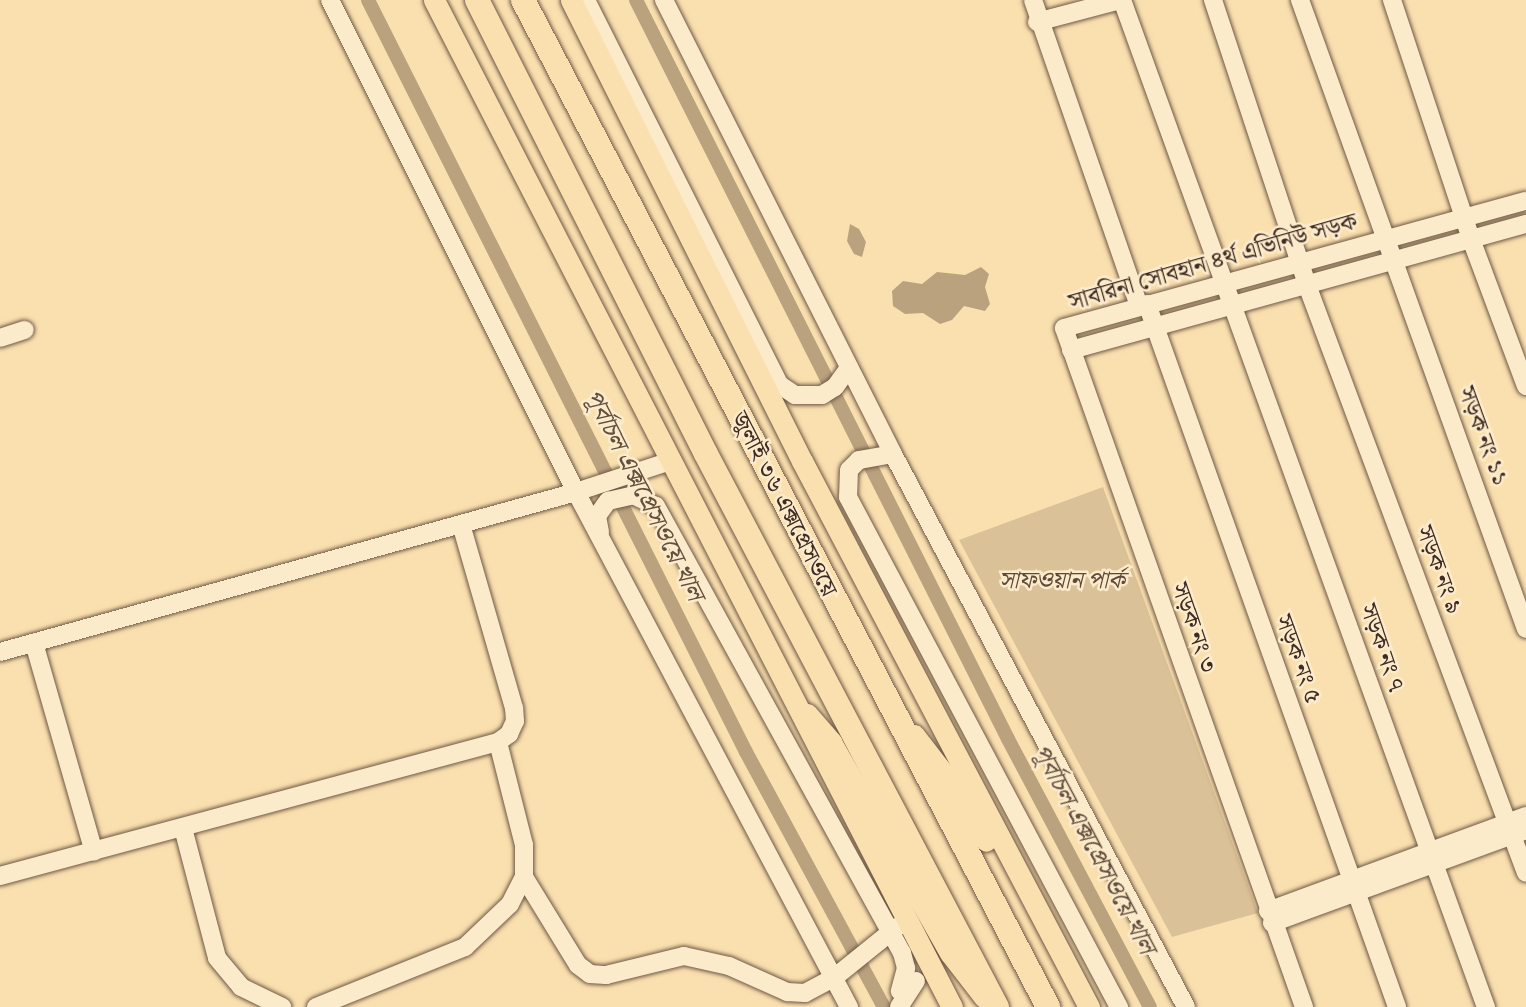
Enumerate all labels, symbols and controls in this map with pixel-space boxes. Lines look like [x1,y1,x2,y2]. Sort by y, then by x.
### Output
street label: সাবরিনা সোবহান ৪র্থ এভিনিউ সড়ক [1065,207,1361,317]
street label: সড়ক নং ১১ [1452,382,1514,490]
water label: পূর্বাচল এক্সপ্রেসওয়ে খাল [577,384,711,606]
street label: জুলাই ৩৬ এক্সপ্রেসওয়ে [725,407,843,601]
street label: সড়ক নং ৯ [1410,522,1468,618]
park label: সাফওয়ান পার্ক [999,567,1125,595]
street label: সড়ক নং ৩ [1165,579,1223,677]
street label: সড়ক নং ৭ [1353,600,1411,696]
street label: সড়ক নং ৫ [1269,611,1327,707]
water label: পূর্বাচল এক্সপ্রেসওয়ে খাল [1026,739,1162,959]

